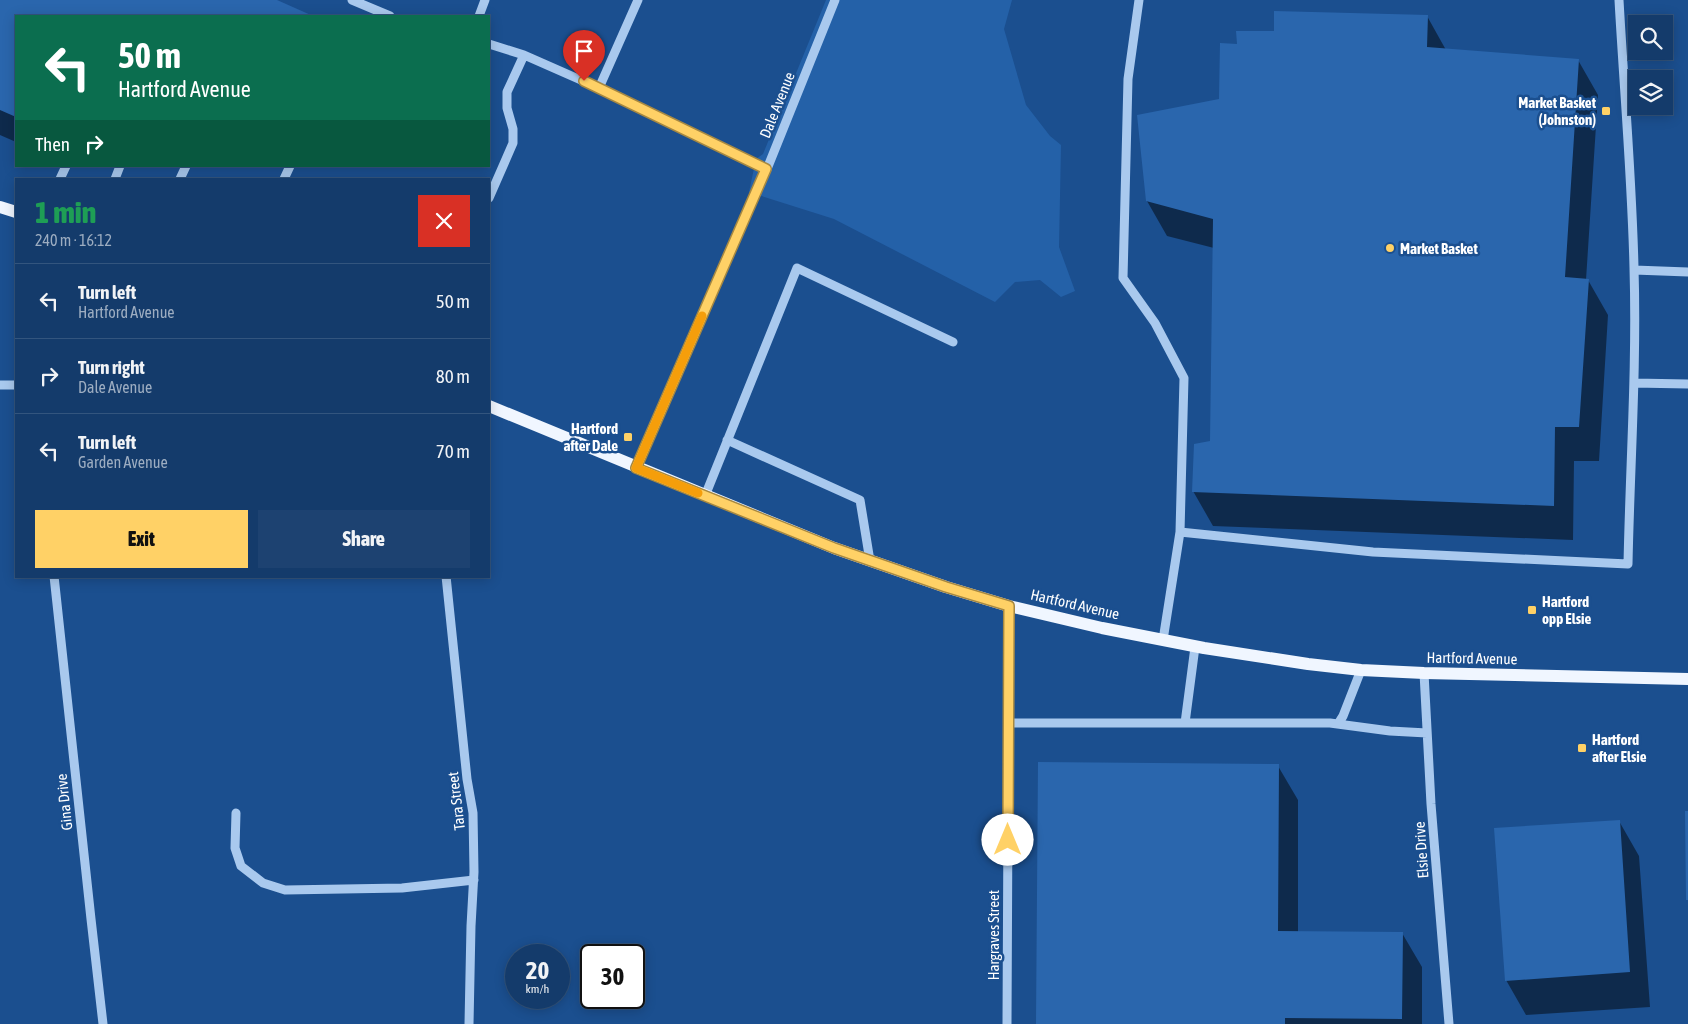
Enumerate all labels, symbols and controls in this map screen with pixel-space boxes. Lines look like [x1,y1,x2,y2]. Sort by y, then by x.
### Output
map controls [1628,15,1673,115]
button: search [1628,15,1673,60]
pin [563,30,605,81]
icon: left [35,35,100,100]
text: 50 m [118,35,181,75]
icon: arrive [570,37,598,65]
street label: Dale Avenue [756,69,798,140]
button: layers [1628,70,1673,115]
text: Hartford Avenue [118,76,251,102]
place label: Market Basket (Johnston) [1518,94,1597,128]
marker: Market Basket (Johnston) [1600,105,1612,117]
icon: right [80,130,108,158]
text: Then [35,133,70,155]
text: 1 min [35,195,96,229]
button: close [418,195,470,247]
text: 240 m · 16:12 [35,231,112,249]
place label: Market Basket [1400,240,1478,257]
marker: Market Basket [1384,242,1396,254]
text: Turn left [78,281,136,303]
icon: left [35,287,63,315]
text: 50 m [436,290,470,312]
text: Hartford Avenue [78,303,175,321]
text: Turn right [78,356,145,378]
icon: right [35,362,63,390]
text: 80 m [436,365,470,387]
text: Dale Avenue [78,378,152,396]
place label: Hartford after Dale [563,420,618,454]
text: Turn left [78,431,136,453]
marker: Hartford after Dale [622,431,634,443]
icon: left [35,437,63,465]
text: 70 m [436,440,470,462]
text: Garden Avenue [78,453,168,471]
button: Exit [35,510,248,568]
button: Share [258,510,470,568]
street label: Hartford Avenue [1029,586,1121,623]
place label: Hartford opp Elsie [1542,593,1591,627]
marker: Hartford opp Elsie [1526,604,1538,616]
street label: Hartford Avenue [1427,649,1518,667]
place label: Hartford after Elsie [1592,731,1647,765]
marker: Hartford after Elsie [1576,742,1588,754]
street label: Tara Street [444,771,468,831]
street label: Gina Drive [53,773,75,831]
position arrow [981,813,1033,865]
street label: Elsie Drive [1411,821,1431,879]
street label: Hargraves Street [985,890,1002,980]
speed limit sign: 30 [580,944,645,1009]
text: 20 [526,956,549,984]
text: km/h [526,982,549,996]

